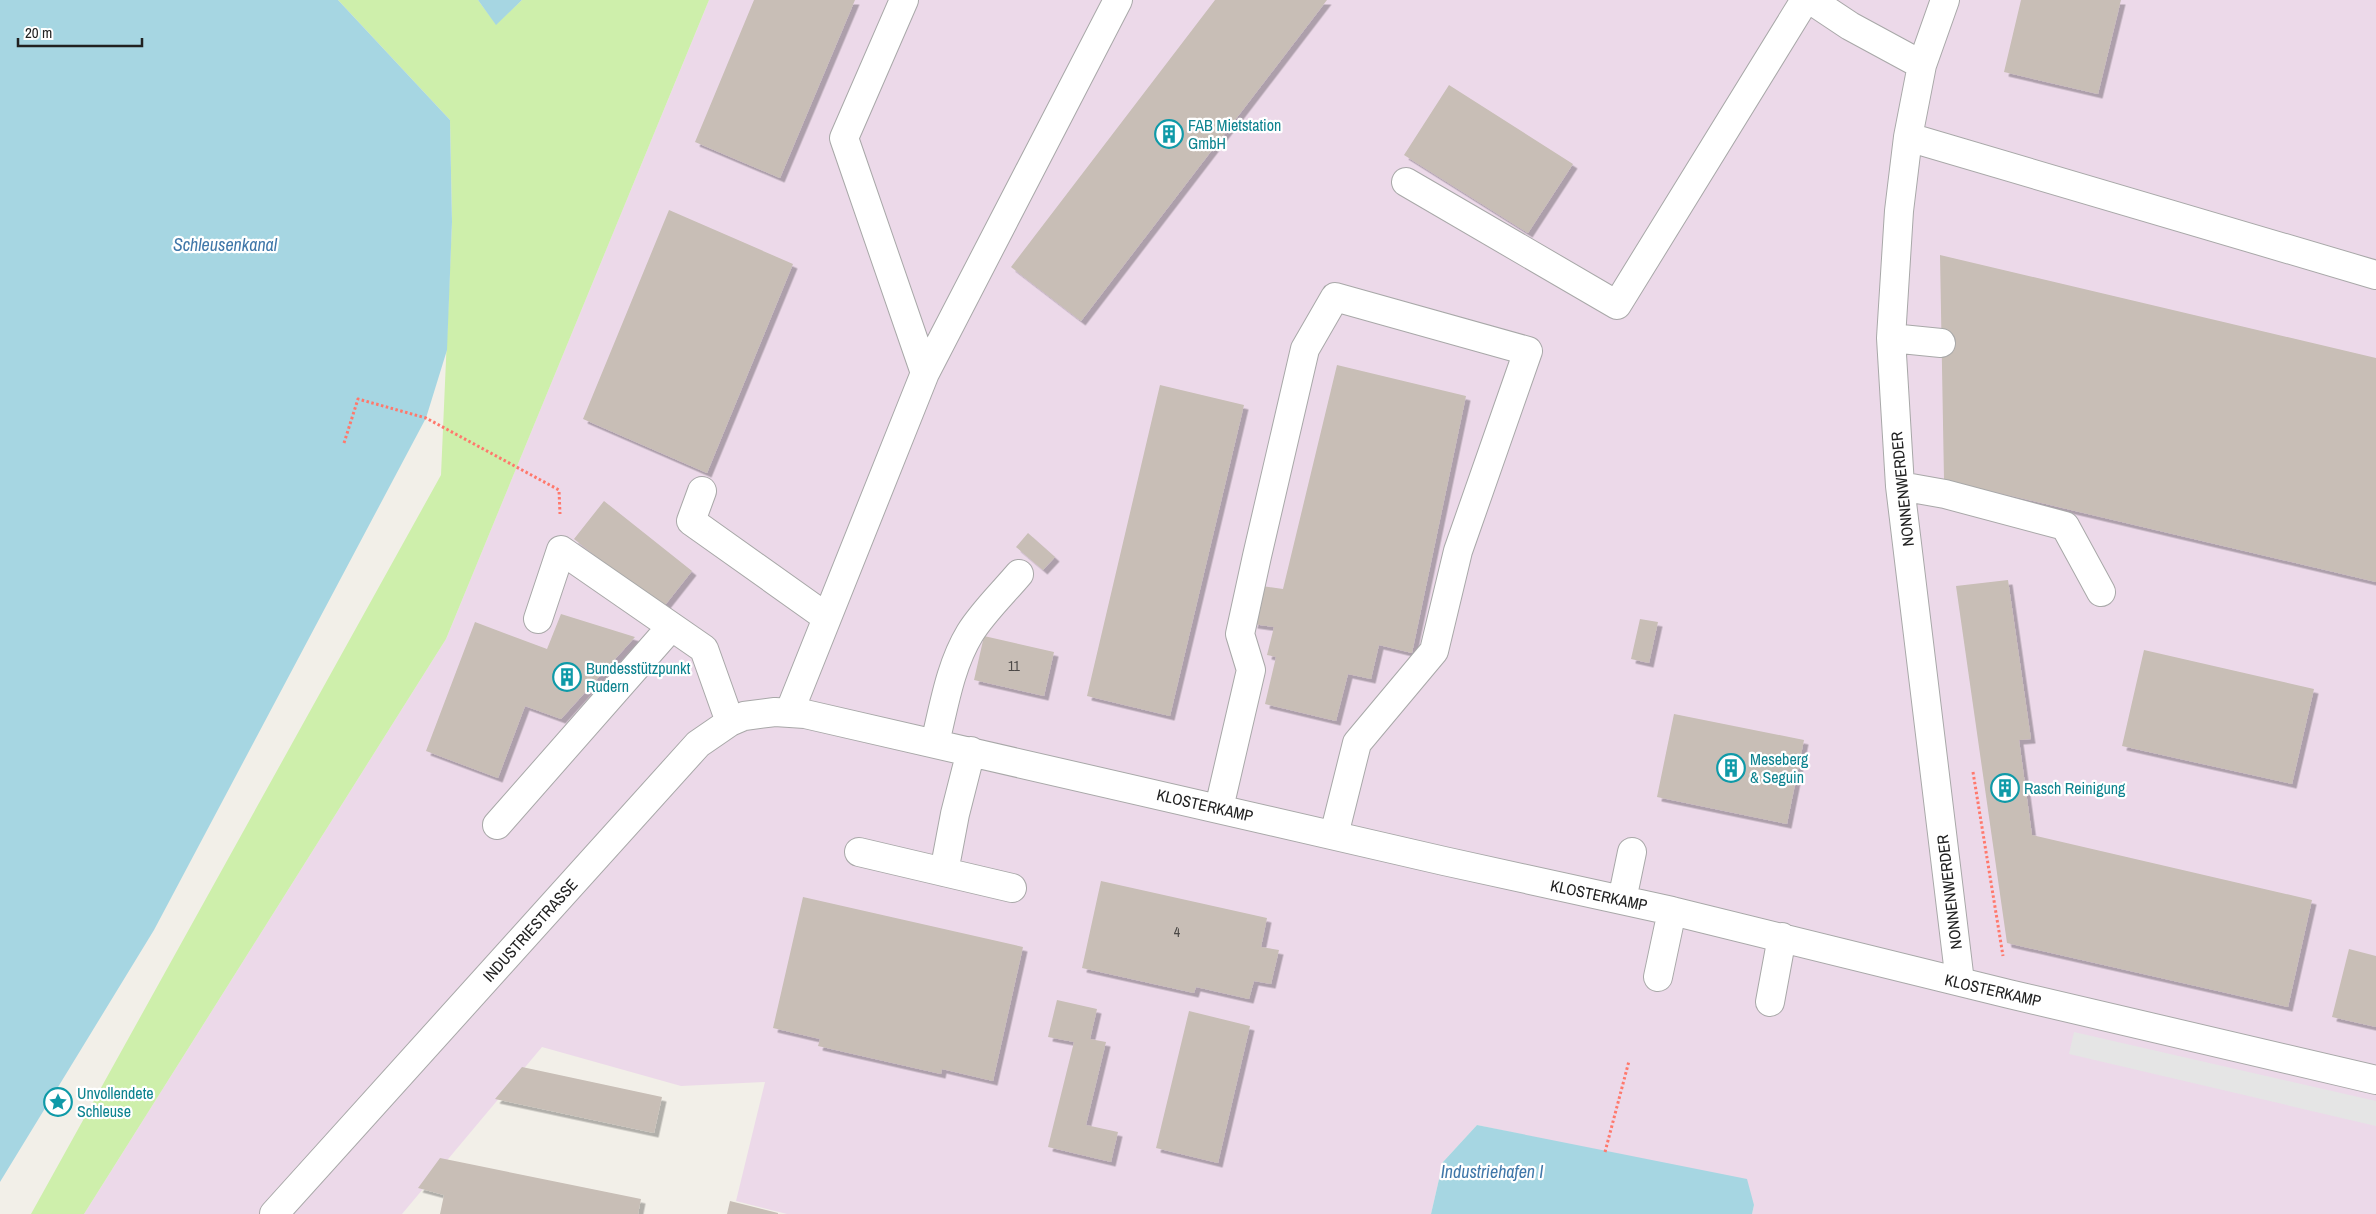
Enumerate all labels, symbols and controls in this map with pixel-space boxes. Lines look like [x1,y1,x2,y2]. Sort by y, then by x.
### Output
scale bar [18,15,141,47]
text: 20 m [25,22,52,43]
place label: FAB Mietstation GmbH [1188,114,1281,154]
building icon: FAB Mietstation GmbH [1154,119,1184,149]
water label: Schleusenkanal [173,232,278,257]
street label: NONNENWERDER [1885,430,1919,547]
place label: Bundesstützpunkt Rudern [586,657,691,697]
house number: 11 [1008,657,1021,675]
building icon: Bundesstützpunkt Rudern [552,662,582,692]
place label: Meseberg & Seguin [1750,748,1809,788]
building icon: Meseberg & Seguin [1716,753,1746,783]
building icon: Rasch Reinigung [1990,773,2020,803]
place label: Rasch Reinigung [2024,777,2126,799]
street label: KLOSTERKAMP [1155,783,1256,827]
street label: NONNENWERDER [1931,833,1967,950]
street label: INDUSTRIESTRASSE [478,874,582,986]
street label: KLOSTERKAMP [1549,874,1650,916]
house number: 4 [1174,923,1181,941]
street label: KLOSTERKAMP [1943,968,2044,1012]
place label: Unvollendete Schleuse [77,1082,154,1122]
place icon: Unvollendete Schleuse [43,1087,73,1117]
water label: Industriehafen I [1441,1159,1543,1184]

